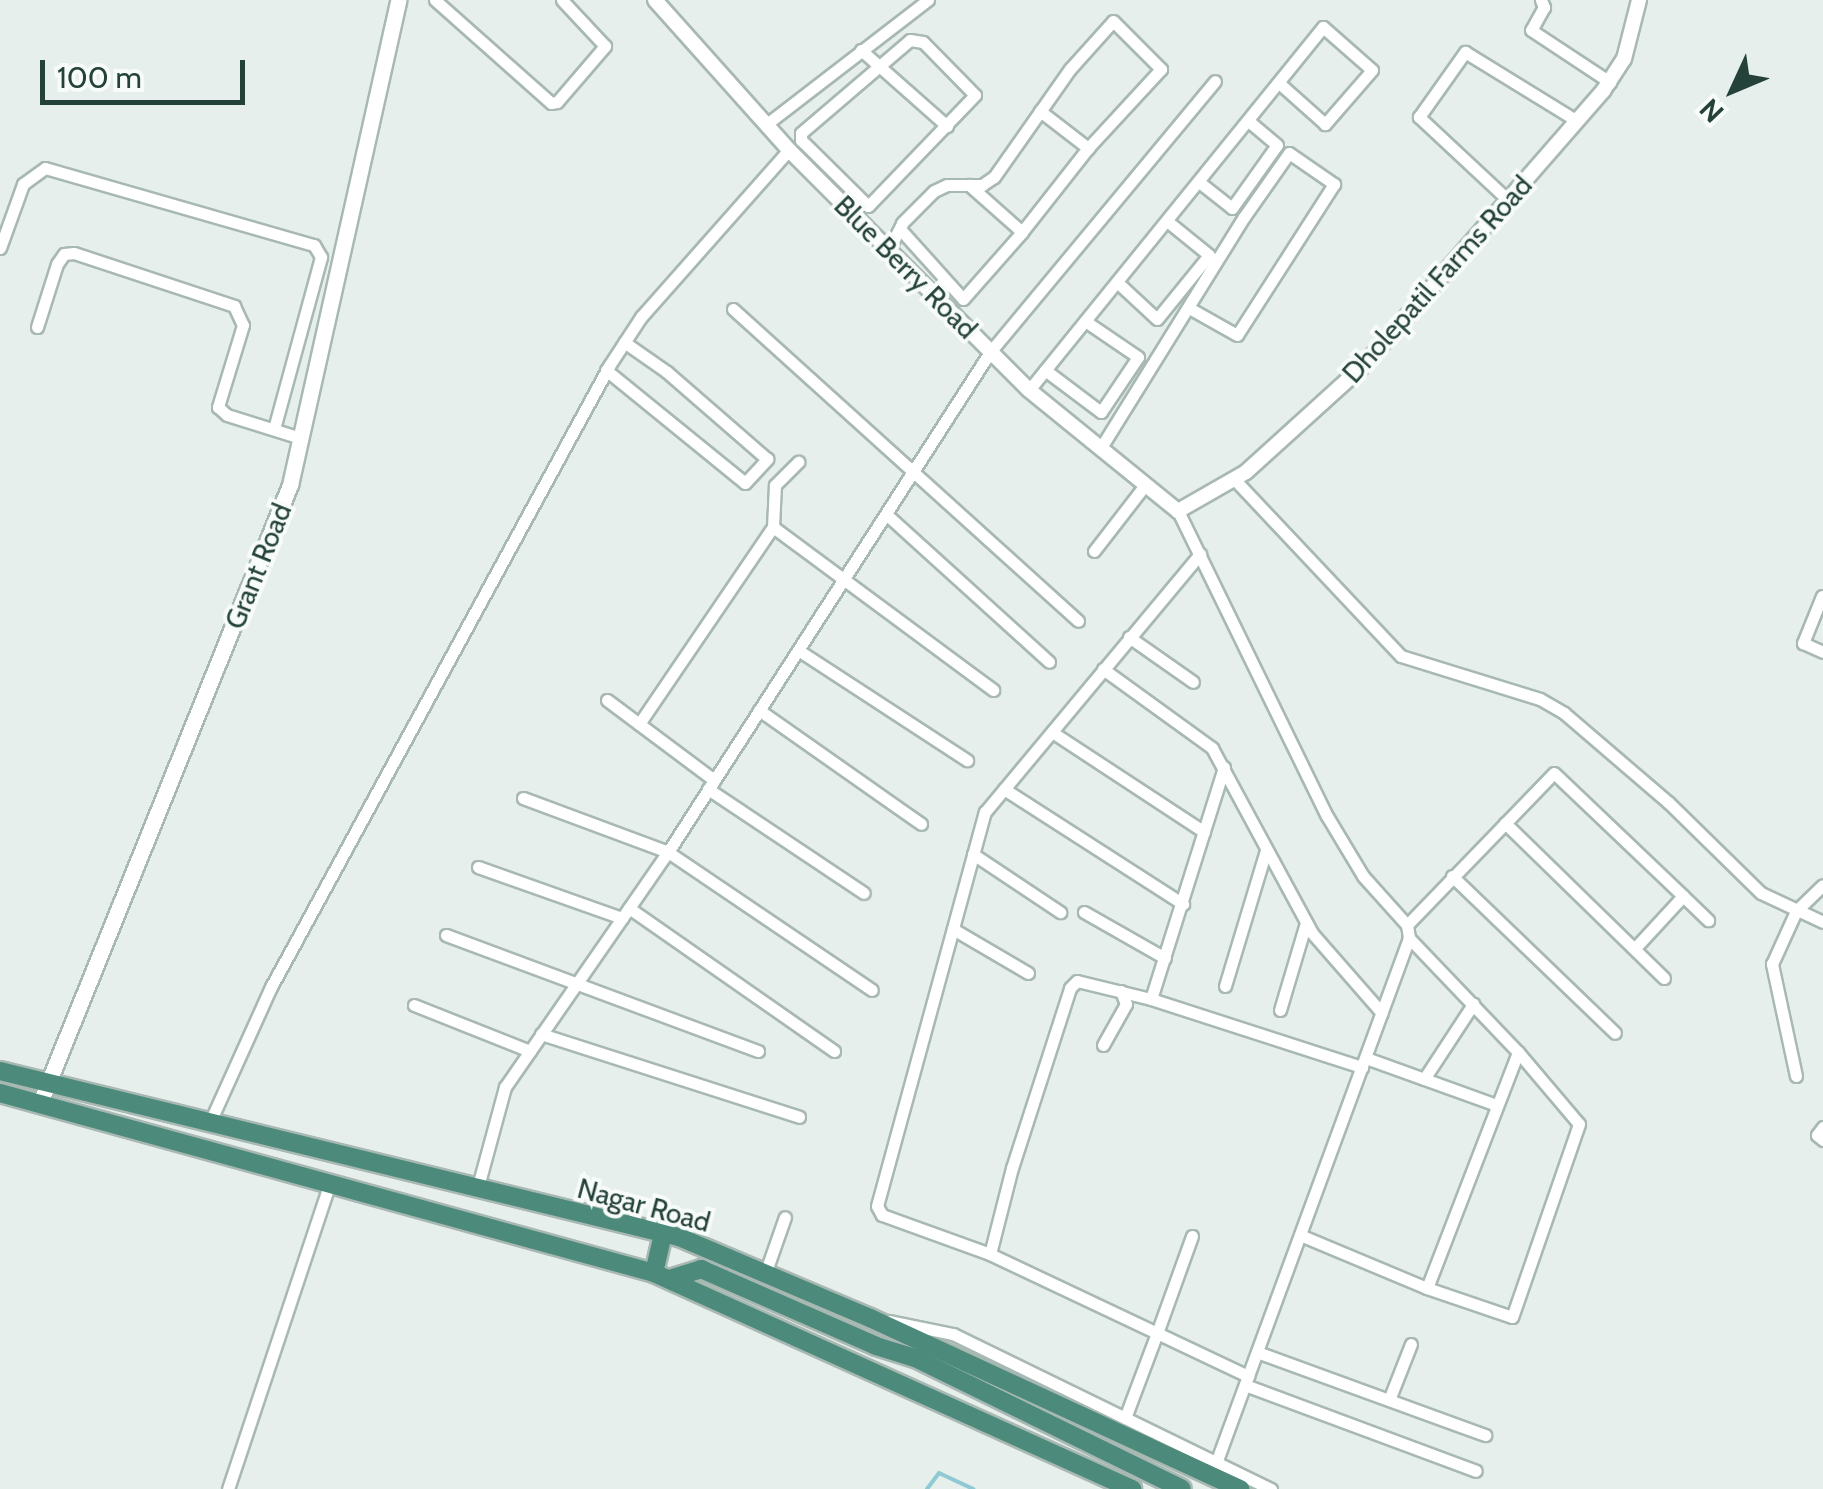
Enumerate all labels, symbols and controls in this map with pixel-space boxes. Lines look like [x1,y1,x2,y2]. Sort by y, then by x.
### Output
scale bar [45,40,250,102]
north arrow [1683,40,1783,140]
text: 100 m [57,59,142,96]
text: N [1692,92,1731,130]
street label: Dholepatil Farms Road [1335,169,1539,389]
street label: Blue Berry Road [828,189,984,345]
street label: Grant Road [218,498,298,634]
street label: Nagar Road [574,1171,714,1239]

